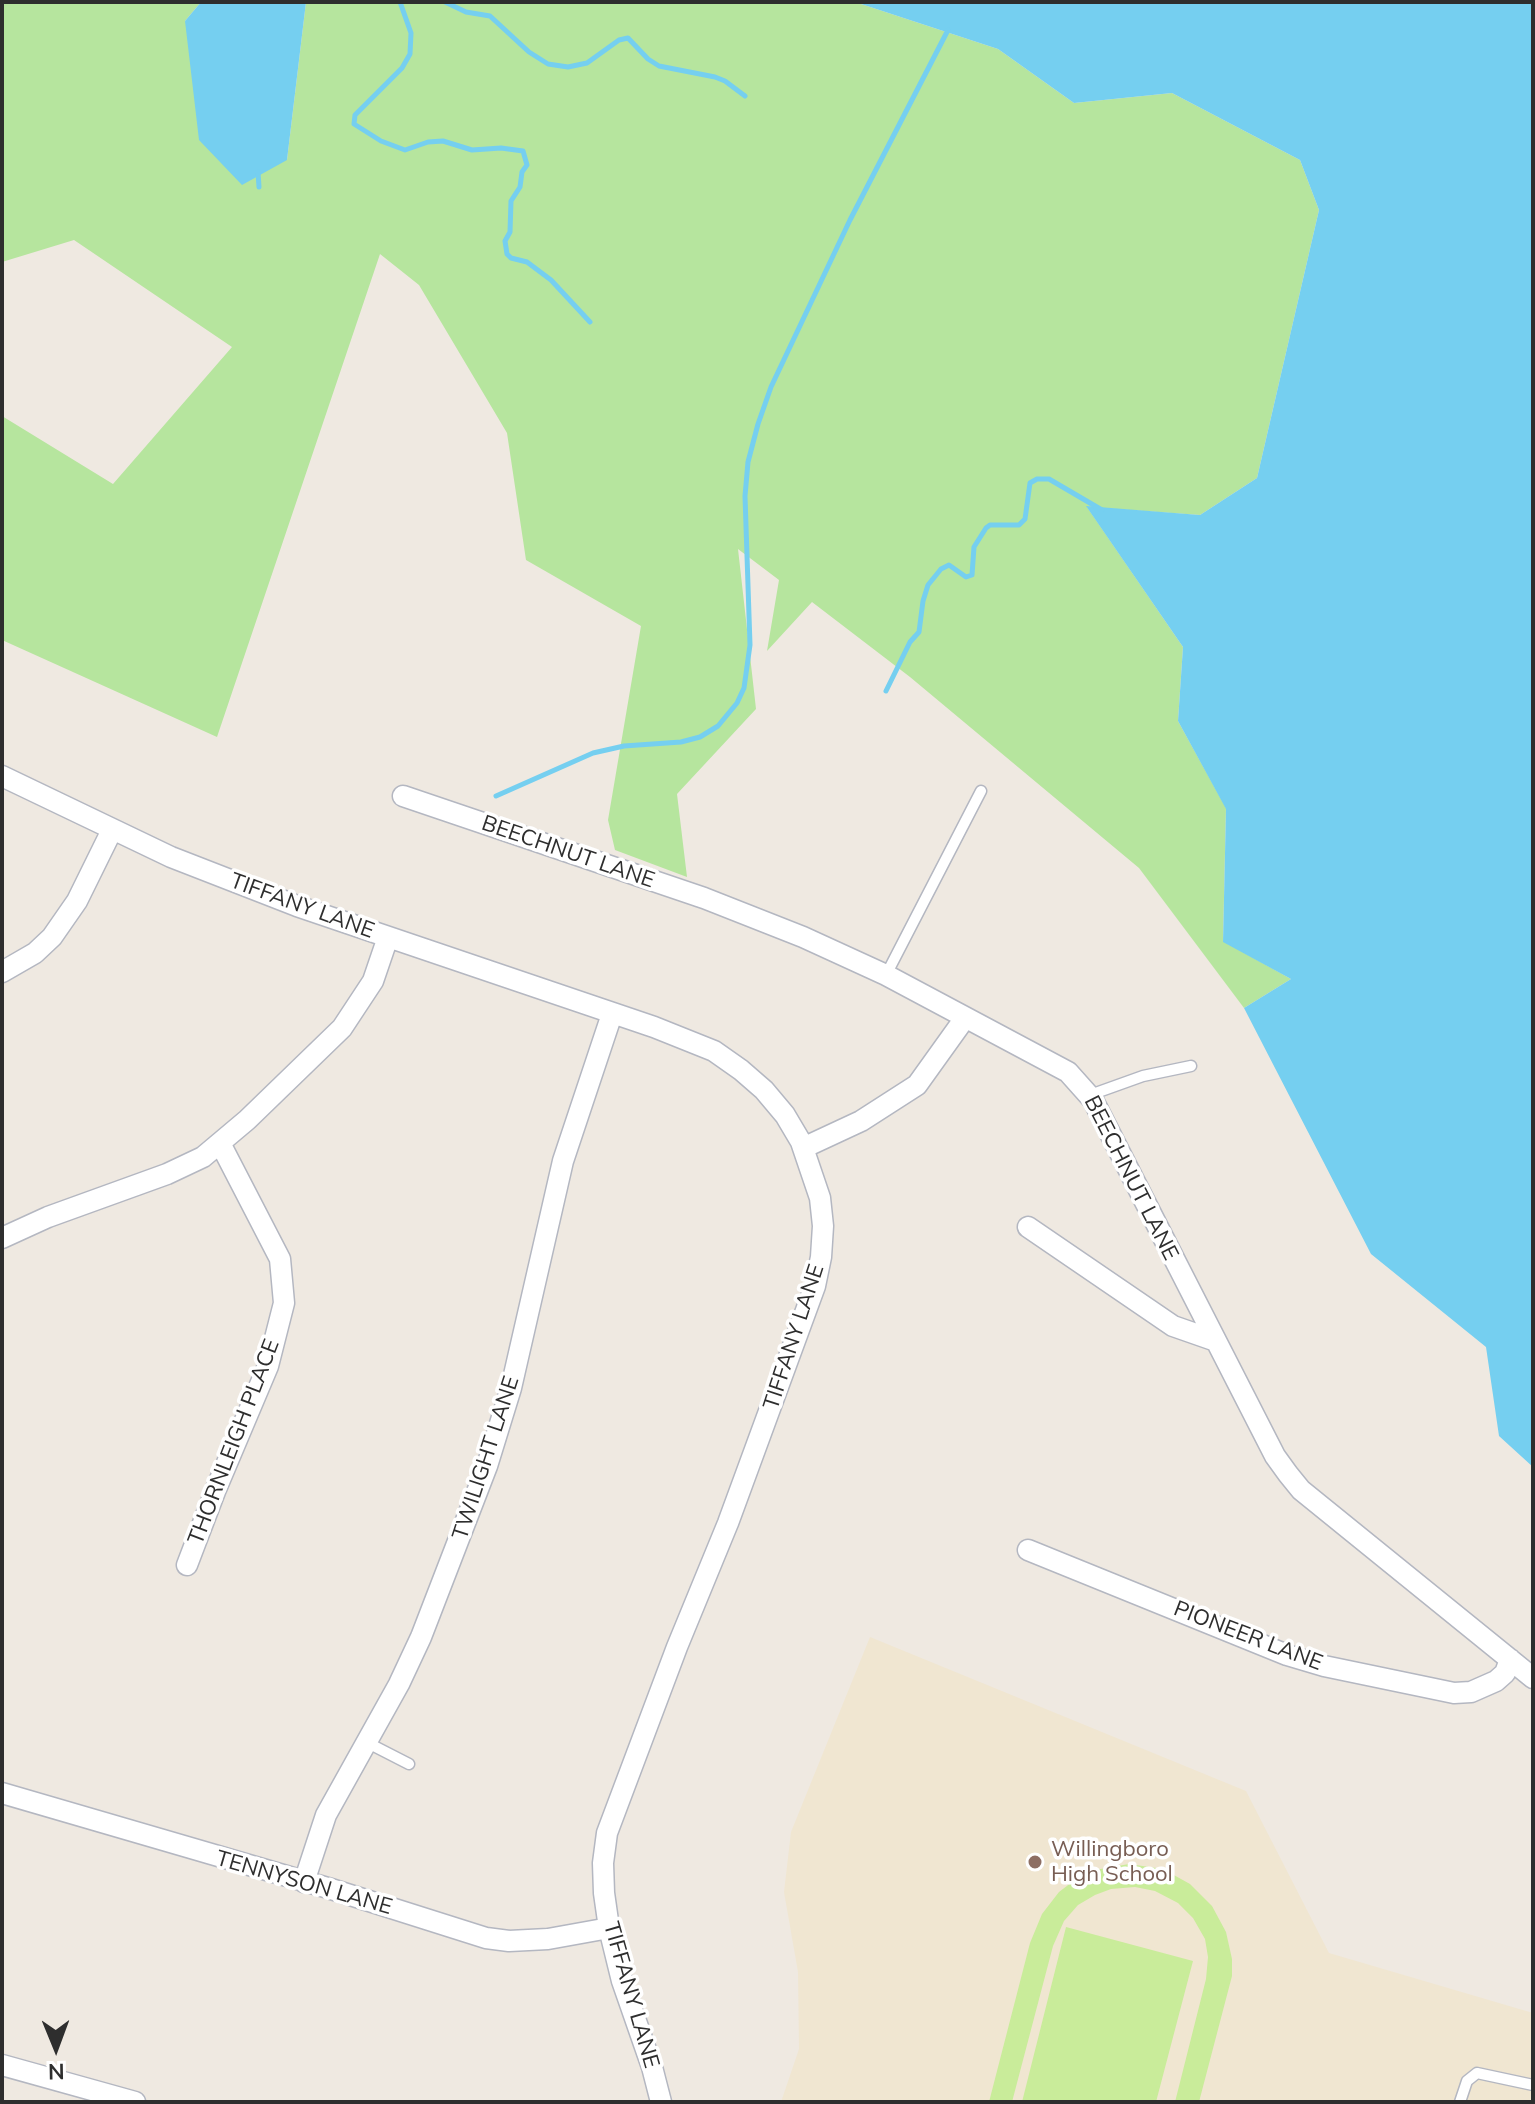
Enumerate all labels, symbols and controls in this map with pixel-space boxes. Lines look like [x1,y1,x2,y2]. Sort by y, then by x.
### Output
street label: BEECHNUT LANE [478,810,658,894]
street label: TIFFANY LANE [226,868,378,944]
street label: BEECHNUT LANE [1078,1091,1184,1265]
street label: TIFFANY LANE [758,1261,830,1413]
street label: THORNLEIGH PLACE [183,1336,285,1548]
street label: TWILIGHT LANE [447,1373,525,1543]
street label: PIONEER LANE [1170,1595,1326,1677]
place label: Willingboro High School [1051,1836,1173,1888]
street label: TENNYSON LANE [213,1845,395,1921]
marker: Willingboro High School [1026,1853,1044,1871]
street label: TIFFANY LANE [597,1919,665,2071]
north arrow [16,2008,96,2088]
text: N [48,2058,65,2086]

